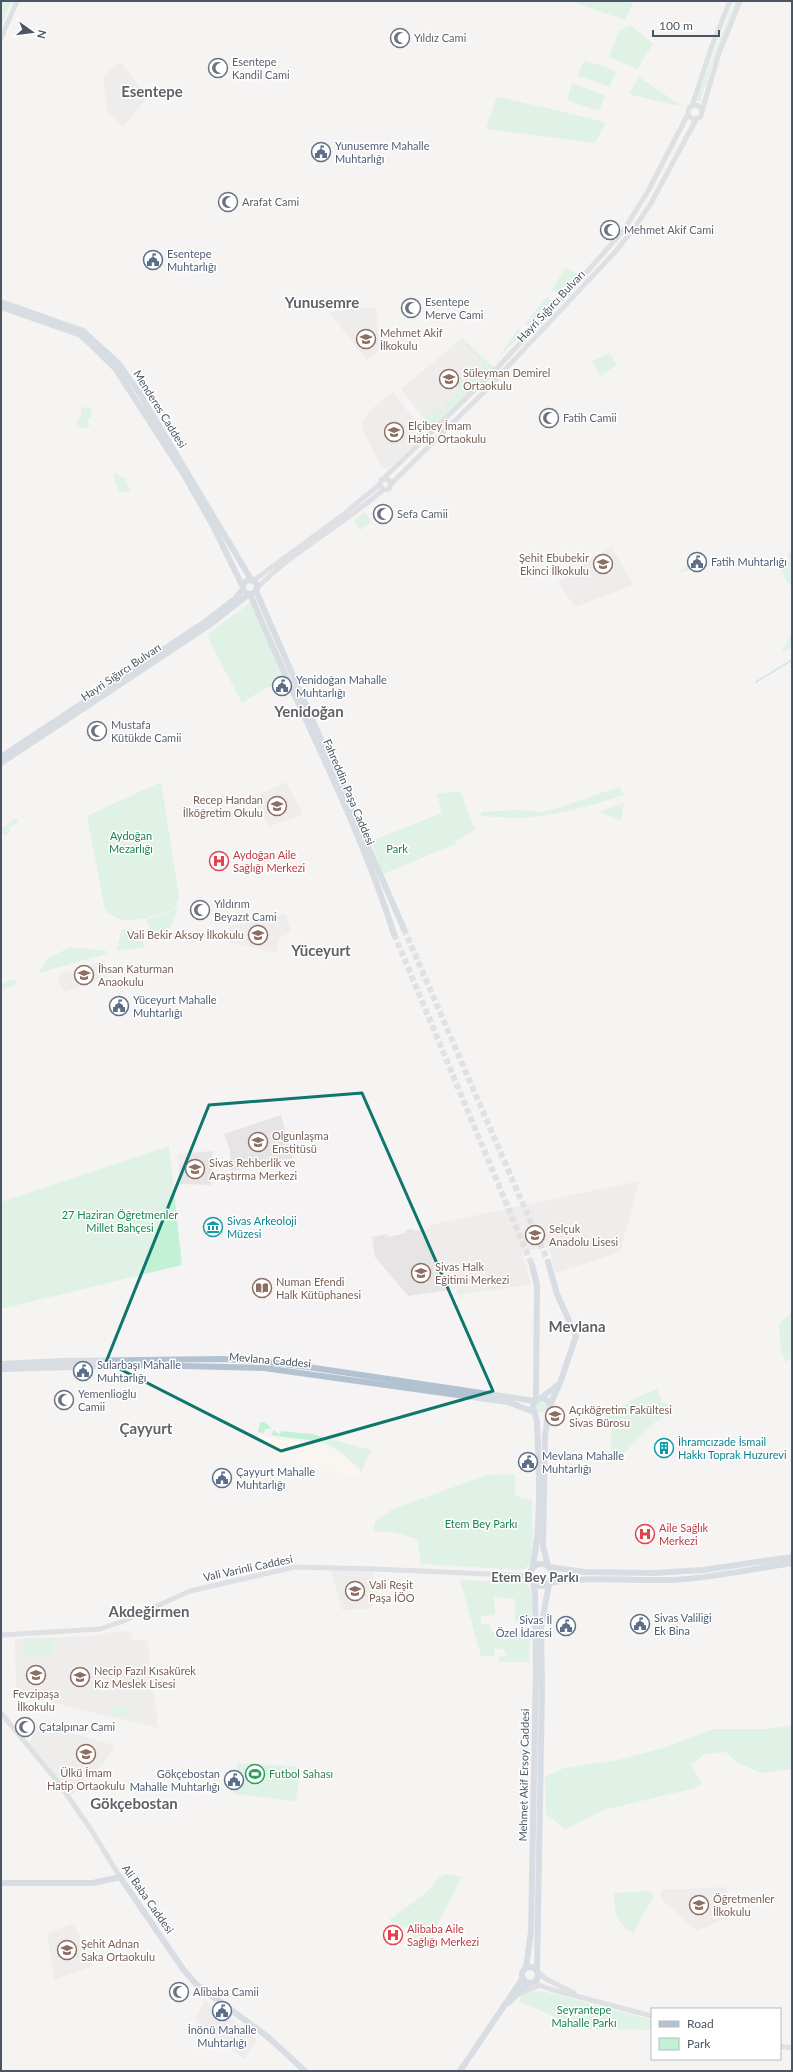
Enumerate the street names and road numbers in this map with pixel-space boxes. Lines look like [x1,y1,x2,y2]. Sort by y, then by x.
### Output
street label: Hayri Sığırcı Bulvarı [514,267,587,344]
street label: Menderes Caddesi [131,367,190,450]
street label: Hayri Sığırcı Bulvarı [78,640,163,703]
street label: Fahreddin Paşa Caddesi [321,737,378,847]
street label: Mevlana Caddesi [229,1349,312,1370]
street label: Vali Varinli Caddesi [202,1552,294,1583]
street label: Mehmet Akif Ersoy Caddesi [516,1708,531,1842]
street label: Ali Baba Caddesi [120,1862,177,1936]

